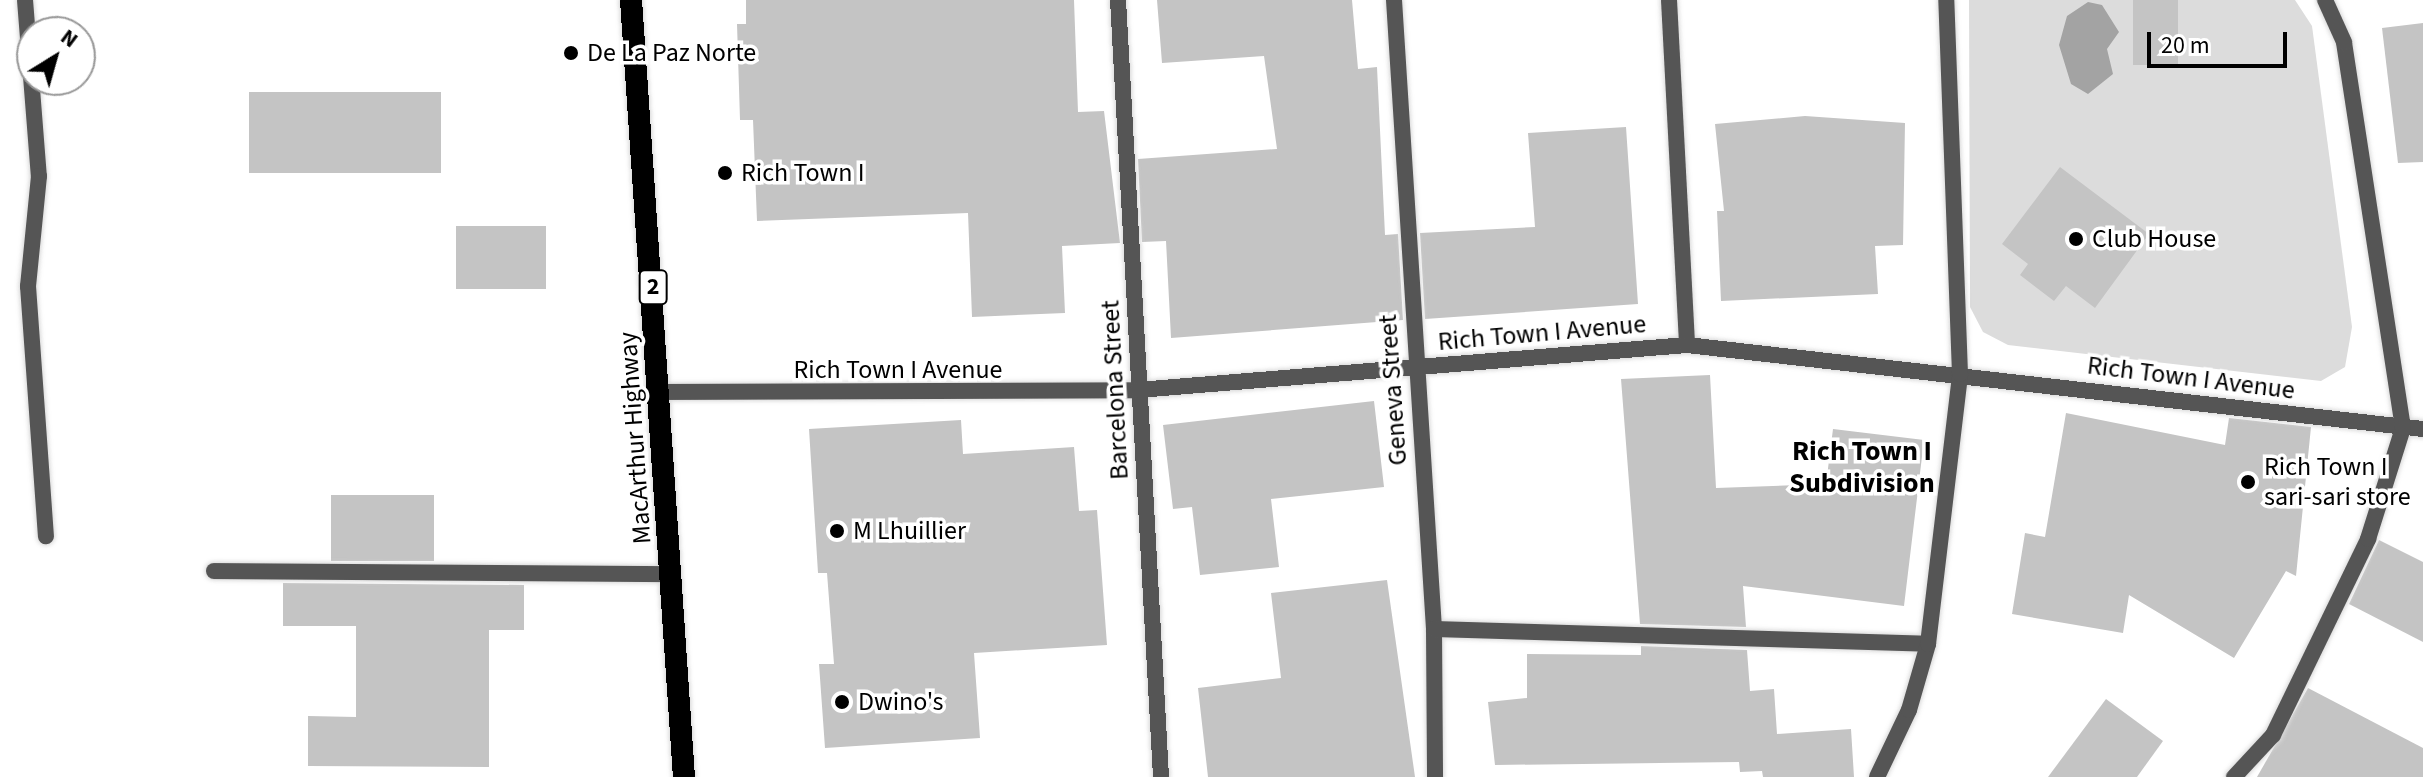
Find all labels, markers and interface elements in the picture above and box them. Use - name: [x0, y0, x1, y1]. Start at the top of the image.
- north arrow: [16, 16, 96, 96]
- scale bar: [2151, 16, 2291, 66]
- text: N: [54, 21, 85, 56]
- text: 20 m: [2161, 28, 2210, 63]
- place label: De La Paz Norte: [587, 37, 756, 69]
- marker: De La Paz Norte: [562, 44, 580, 62]
- place label: Rich Town I: [741, 157, 865, 189]
- marker: Rich Town I: [716, 164, 734, 182]
- place label: Club House: [2092, 223, 2216, 255]
- marker: Club House: [2067, 230, 2085, 248]
- road number: 2: [637, 267, 669, 307]
- street label: Barcelona Street: [1095, 299, 1135, 481]
- street label: Rich Town I Avenue: [1437, 308, 1647, 358]
- street label: Geneva Street: [1372, 313, 1414, 467]
- street label: MacArthur Highway: [612, 331, 658, 545]
- street label: Rich Town I Avenue: [2085, 350, 2297, 406]
- street label: Rich Town I Avenue: [794, 354, 1002, 386]
- district label: Rich Town I Subdivision: [1789, 434, 1935, 500]
- place label: Rich Town I sari-sari store: [2264, 451, 2411, 512]
- marker: Rich Town I sari-sari store: [2239, 473, 2257, 491]
- place label: M Lhuillier: [853, 515, 966, 547]
- marker: M Lhuillier: [828, 522, 846, 540]
- place label: Dwino's: [858, 686, 943, 718]
- marker: Dwino's: [833, 693, 851, 711]

